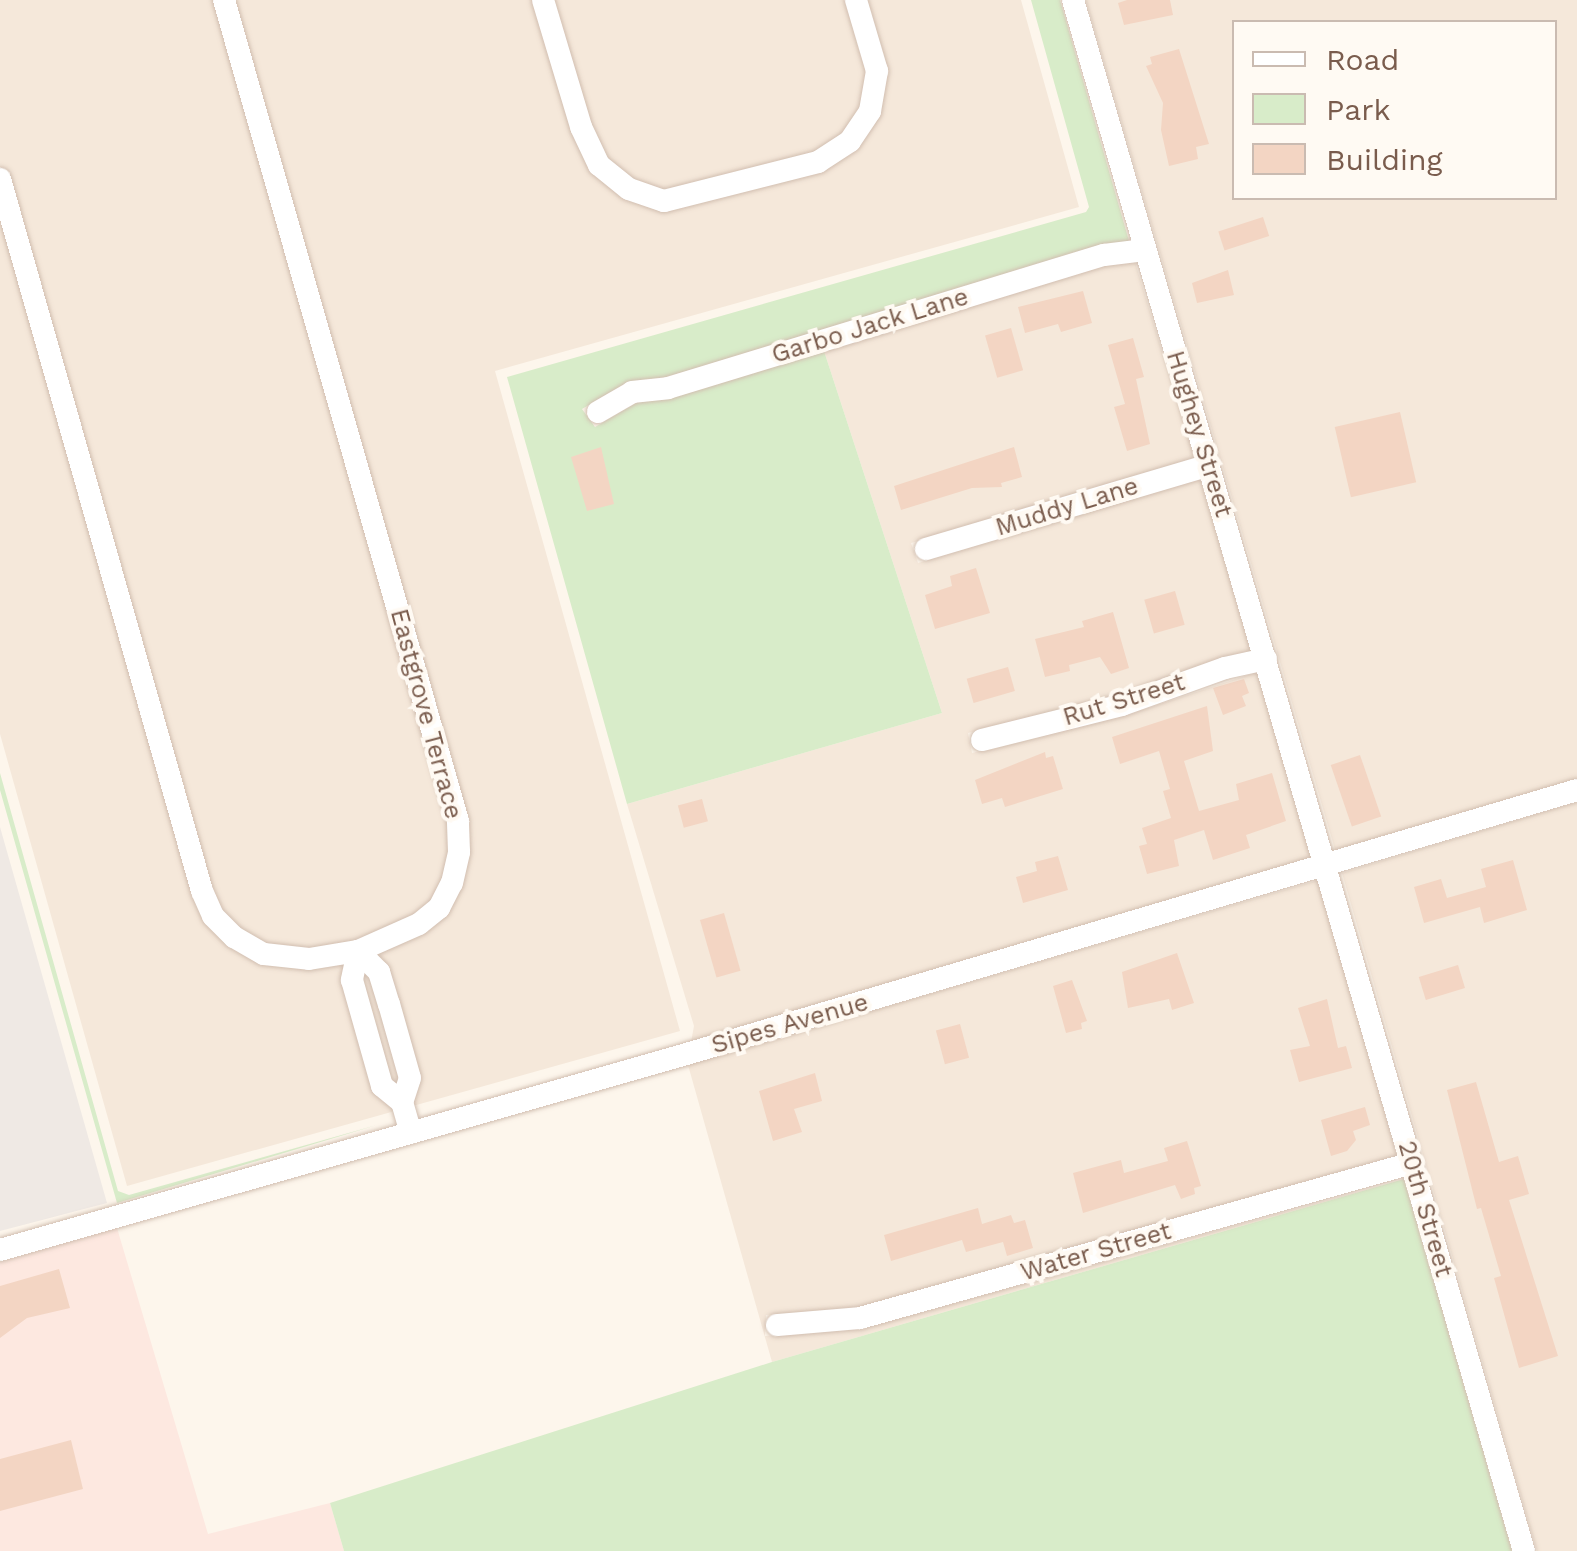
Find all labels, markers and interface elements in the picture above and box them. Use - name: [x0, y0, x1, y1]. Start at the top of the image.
- legend: [1232, 20, 1557, 200]
- text: Road: [1326, 42, 1399, 77]
- text: Park: [1326, 92, 1391, 127]
- text: Building: [1326, 142, 1443, 177]
- street label: Garbo Jack Lane: [767, 282, 973, 370]
- street label: Hughey Street: [1159, 347, 1239, 521]
- street label: Muddy Lane: [992, 471, 1142, 543]
- street label: Eastgrove Terrace: [383, 605, 469, 823]
- street label: Rut Street: [1059, 667, 1189, 733]
- street label: Sipes Avenue: [708, 987, 872, 1061]
- street label: 20th Street: [1391, 1138, 1459, 1280]
- street label: Water Street: [1017, 1216, 1175, 1288]

